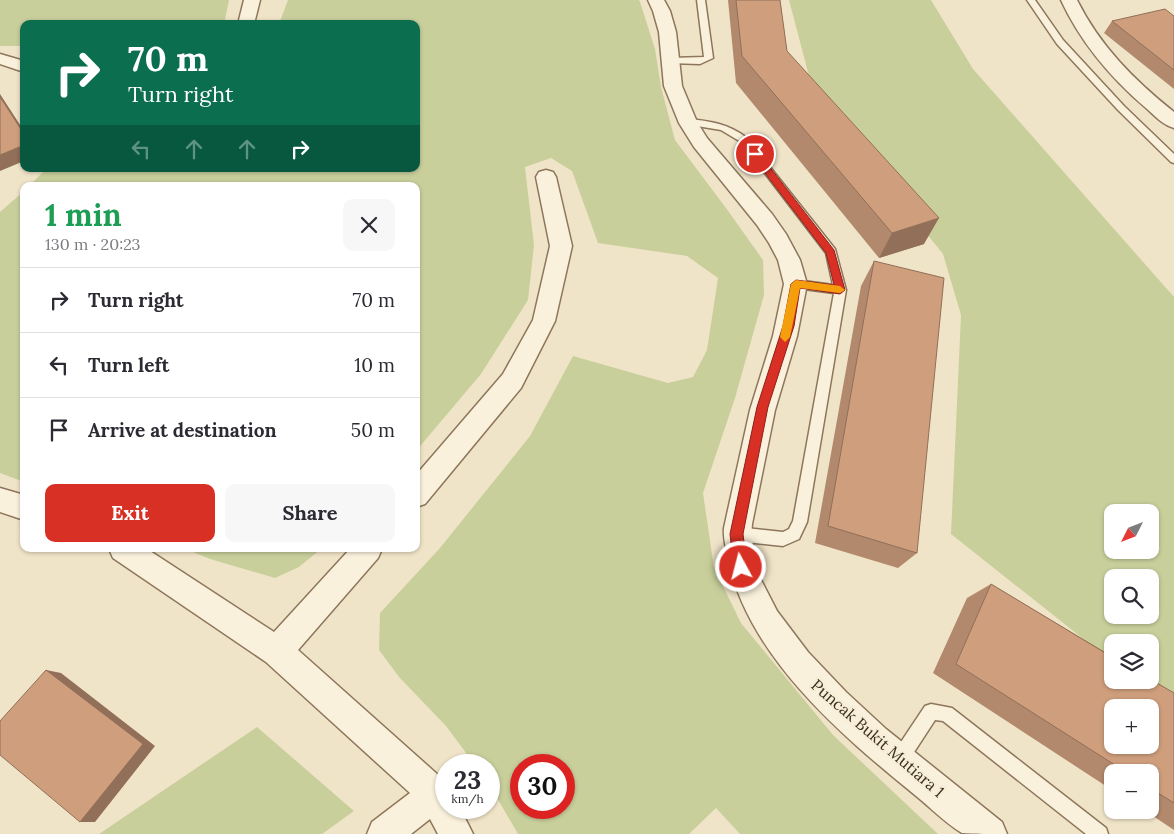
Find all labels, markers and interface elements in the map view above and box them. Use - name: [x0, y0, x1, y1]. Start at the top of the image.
- text: 70 m: [128, 36, 208, 81]
- icon: right: [45, 40, 110, 105]
- text: Turn right: [128, 80, 233, 108]
- pin: [734, 133, 776, 175]
- icon: left: [127, 135, 155, 163]
- icon: ahead: [180, 135, 208, 163]
- icon: ahead: [233, 135, 261, 163]
- icon: right: [286, 135, 314, 163]
- icon: arrive: [741, 140, 769, 168]
- text: 1 min: [45, 196, 122, 234]
- button: close: [343, 199, 395, 251]
- text: 130 m · 20:23: [45, 234, 140, 254]
- icon: right: [45, 286, 73, 314]
- text: Turn right: [88, 288, 184, 312]
- text: 70 m: [352, 288, 395, 312]
- icon: left: [45, 351, 73, 379]
- text: Turn left: [88, 353, 169, 377]
- text: 10 m: [354, 353, 395, 377]
- icon: arrive: [45, 416, 73, 444]
- text: Arrive at destination: [88, 418, 277, 442]
- text: 50 m: [351, 418, 395, 442]
- button: Exit: [45, 484, 215, 542]
- button: Share: [225, 484, 395, 542]
- north arrow: [1104, 504, 1159, 559]
- map controls: [1104, 504, 1159, 819]
- position arrow: [714, 540, 766, 592]
- button: search: [1104, 569, 1159, 624]
- button: layers: [1104, 634, 1159, 689]
- street label: Puncak Bukit Mutiara 1: [807, 675, 949, 801]
- button: +: [1104, 699, 1159, 754]
- speed limit sign: 30: [510, 754, 575, 819]
- text: 23: [454, 764, 481, 796]
- button: −: [1104, 764, 1159, 819]
- text: km/h: [451, 791, 484, 806]

